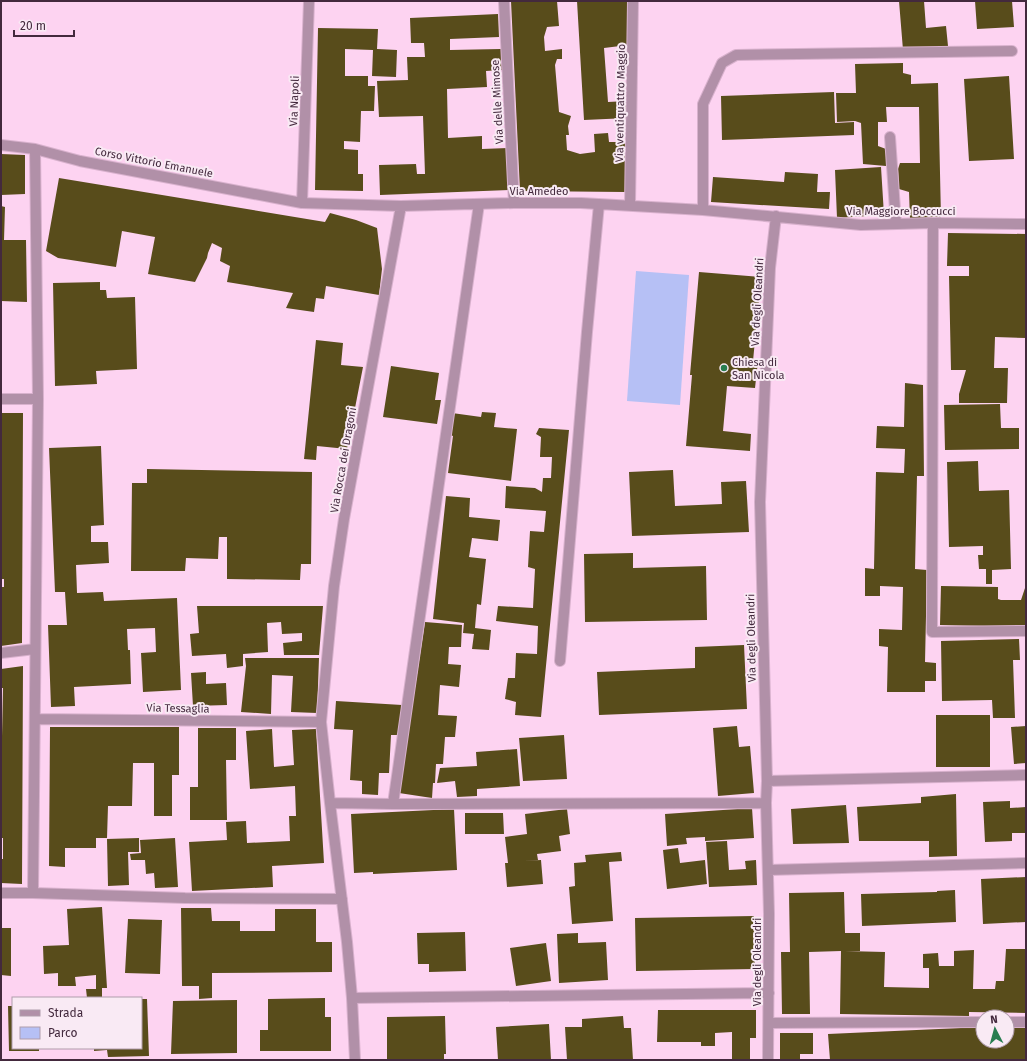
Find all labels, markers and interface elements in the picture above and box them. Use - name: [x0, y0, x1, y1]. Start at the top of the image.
- scale bar: [14, 12, 74, 38]
- text: 20 m: [20, 19, 46, 33]
- street label: Via ventiquattro Maggio: [613, 44, 628, 162]
- street label: Via delle Mimose: [489, 59, 506, 145]
- street label: Via Napoli: [287, 75, 302, 127]
- street label: Corso Vittorio Emanuele: [94, 145, 214, 180]
- street label: Via Amedeo: [510, 185, 568, 198]
- street label: Via Maggiore Boccucci: [846, 205, 956, 218]
- street label: Via degli Oleandri: [749, 257, 766, 347]
- place label: Chiesa di San Nicola: [732, 356, 785, 382]
- marker: Chiesa di San Nicola: [719, 363, 729, 373]
- street label: Via Rocca dei Dragoni: [328, 406, 359, 514]
- street label: Via degli Oleandri: [744, 594, 759, 682]
- street label: Via Tessaglia: [146, 701, 210, 716]
- street label: Via degli Oleandri: [751, 918, 764, 1006]
- legend: [12, 997, 142, 1049]
- text: Strada: [48, 1006, 83, 1020]
- north arrow: [975, 1009, 1015, 1049]
- text: N: [990, 1013, 998, 1026]
- text: Parco: [48, 1026, 78, 1040]

